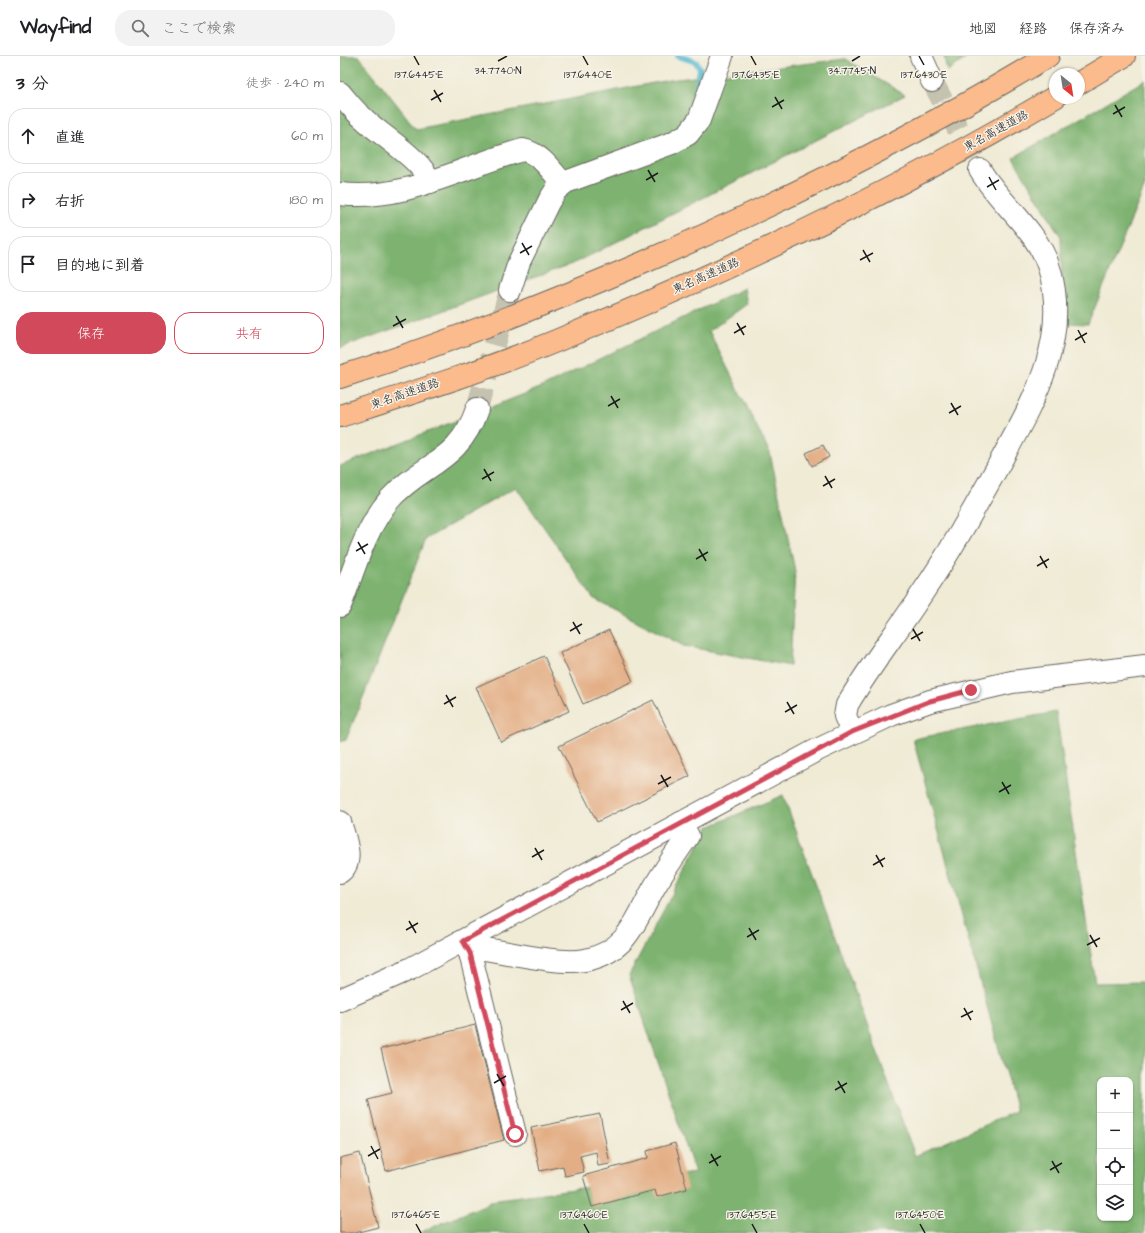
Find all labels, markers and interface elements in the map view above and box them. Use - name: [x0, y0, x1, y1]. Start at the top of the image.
- search box: [115, 10, 395, 46]
- text: Wayfind: [20, 14, 91, 41]
- icon: search: [129, 17, 151, 39]
- text: ここで検索: [161, 18, 236, 39]
- text: 地図: [969, 19, 997, 39]
- text: 経路: [1019, 19, 1047, 39]
- text: 保存済み: [1069, 19, 1125, 39]
- text: 34.7740°N: [474, 64, 522, 78]
- text: 34.7745°N: [828, 64, 876, 78]
- text: 137.6445°E: [394, 68, 444, 82]
- text: 137.6440°E: [564, 68, 612, 82]
- text: 137.6435°E: [732, 68, 780, 82]
- text: 137.6430°E: [901, 68, 947, 82]
- north arrow: [1049, 68, 1085, 104]
- text: 3 分: [16, 72, 48, 96]
- text: 徒歩 · 240 m: [246, 74, 324, 92]
- street label: 東名高速道路: [960, 106, 1032, 156]
- icon: ahead: [17, 125, 39, 147]
- text: 直進: [55, 127, 85, 148]
- text: 60 m: [291, 127, 323, 145]
- icon: right: [17, 189, 39, 211]
- text: 右折: [55, 191, 85, 212]
- text: 180 m: [289, 191, 323, 209]
- icon: arrive: [17, 253, 39, 275]
- street label: 東名高速道路: [670, 254, 742, 298]
- text: 目的地に到着: [55, 255, 145, 276]
- button: 保存: [16, 312, 166, 354]
- button: 共有: [174, 312, 324, 354]
- street label: 東名高速道路: [368, 374, 442, 414]
- route end: [962, 681, 980, 699]
- map controls: [1097, 1077, 1133, 1221]
- button: +: [1097, 1077, 1133, 1113]
- button: −: [1097, 1113, 1133, 1149]
- route start: [506, 1125, 524, 1143]
- button: locate: [1097, 1149, 1133, 1185]
- button: layers: [1097, 1185, 1133, 1221]
- text: 137.6465°E: [392, 1208, 440, 1222]
- text: 137.6460°E: [560, 1208, 608, 1222]
- text: 137.6455°E: [727, 1208, 777, 1222]
- text: 137.6450°E: [896, 1208, 944, 1222]

